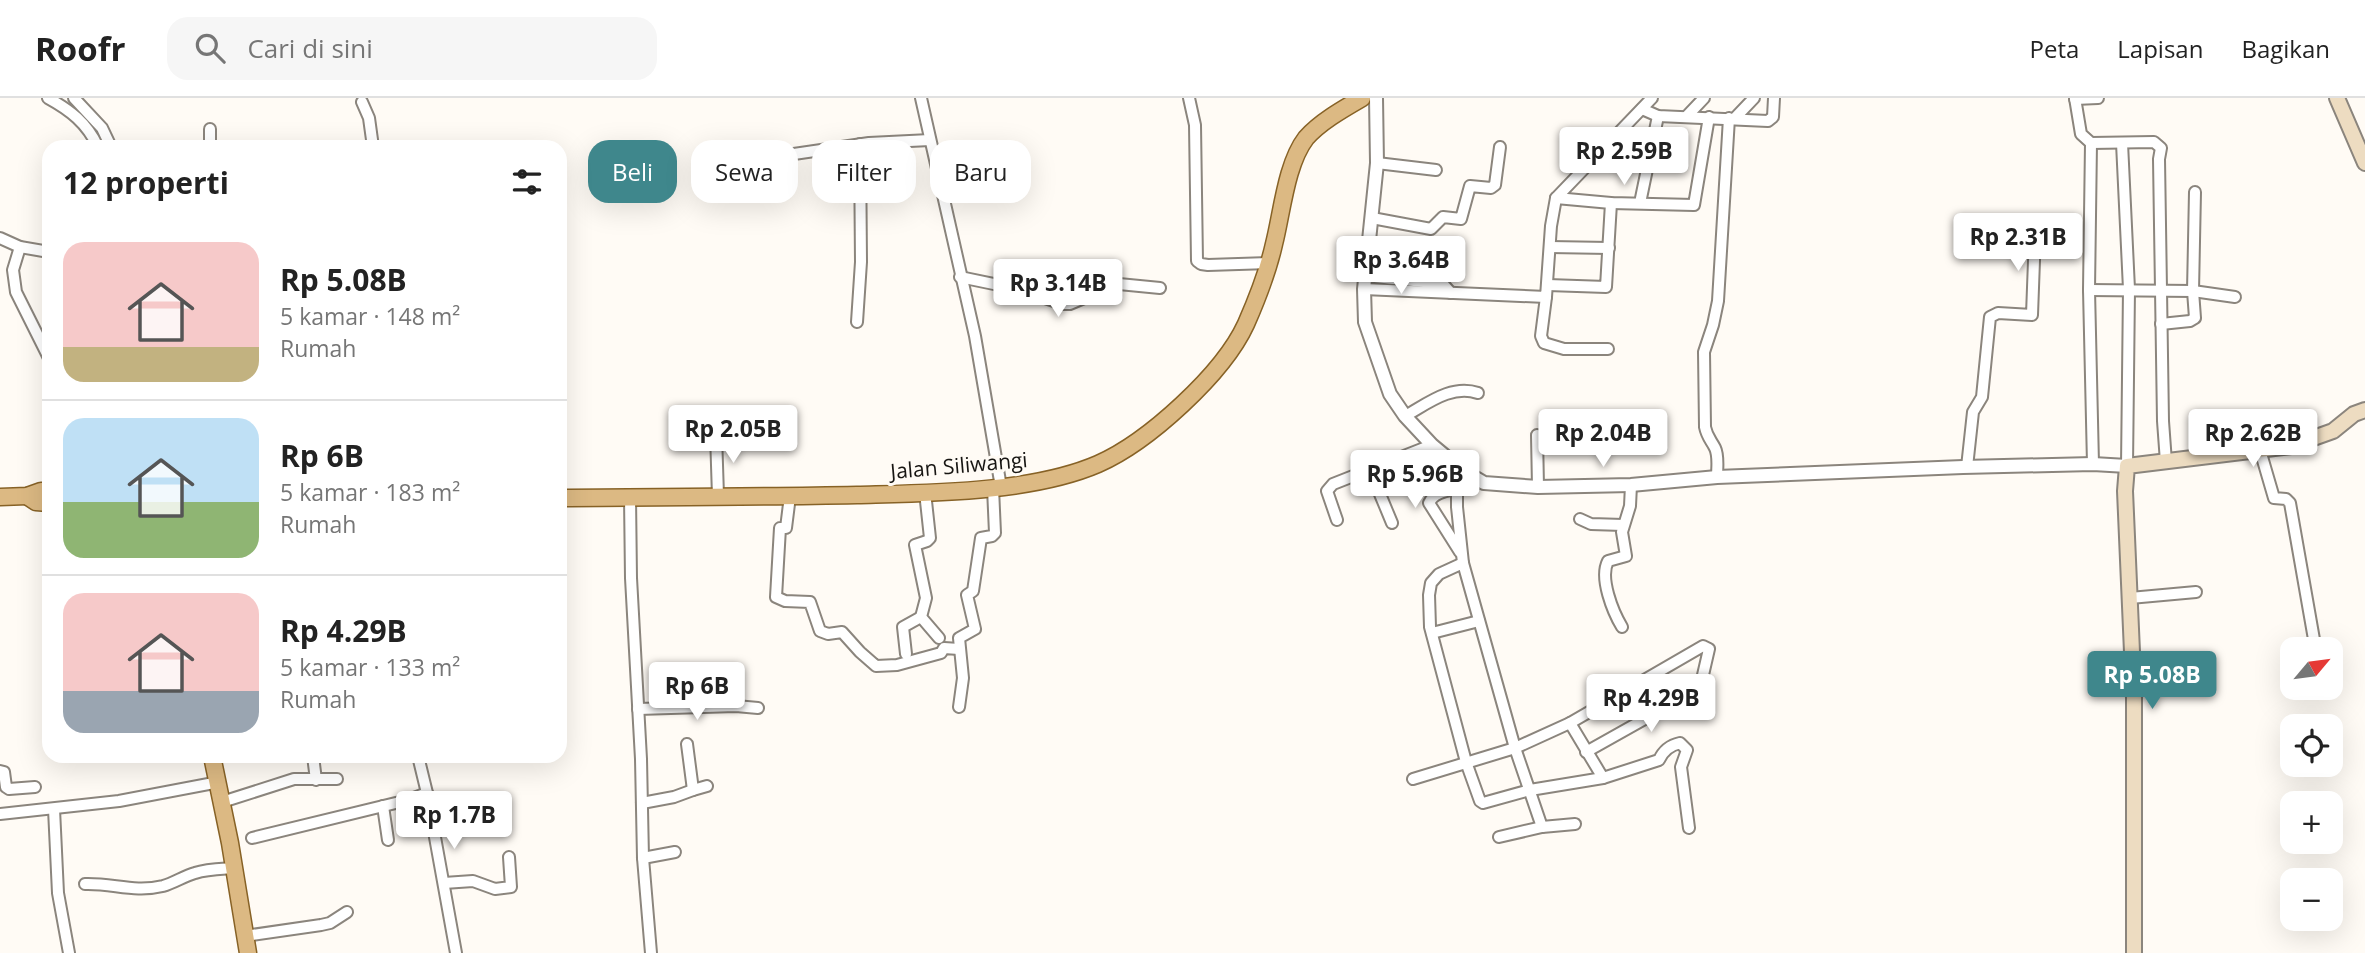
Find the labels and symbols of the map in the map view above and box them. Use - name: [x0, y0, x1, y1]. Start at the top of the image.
- pin: Rp 2.59B: [1552, 127, 1696, 187]
- pin: Rp 2.31B: [1946, 214, 2090, 273]
- pin: Rp 3.64B: [1329, 236, 1473, 296]
- pin: Rp 3.14B: [986, 260, 1130, 319]
- pin: Rp 2.05B: [661, 406, 805, 465]
- pin: Rp 2.04B: [1531, 410, 1675, 469]
- pin: Rp 2.62B: [2181, 410, 2325, 469]
- street label: Jalan Siliwangi: [887, 445, 1029, 485]
- pin: Rp 5.96B: [1343, 450, 1487, 510]
- north arrow: [2280, 637, 2343, 700]
- pin: Rp 5.08B: [2080, 652, 2224, 711]
- pin: Rp 6B: [648, 662, 746, 722]
- pin: Rp 4.29B: [1579, 674, 1723, 734]
- pin: Rp 1.7B: [389, 792, 519, 851]

